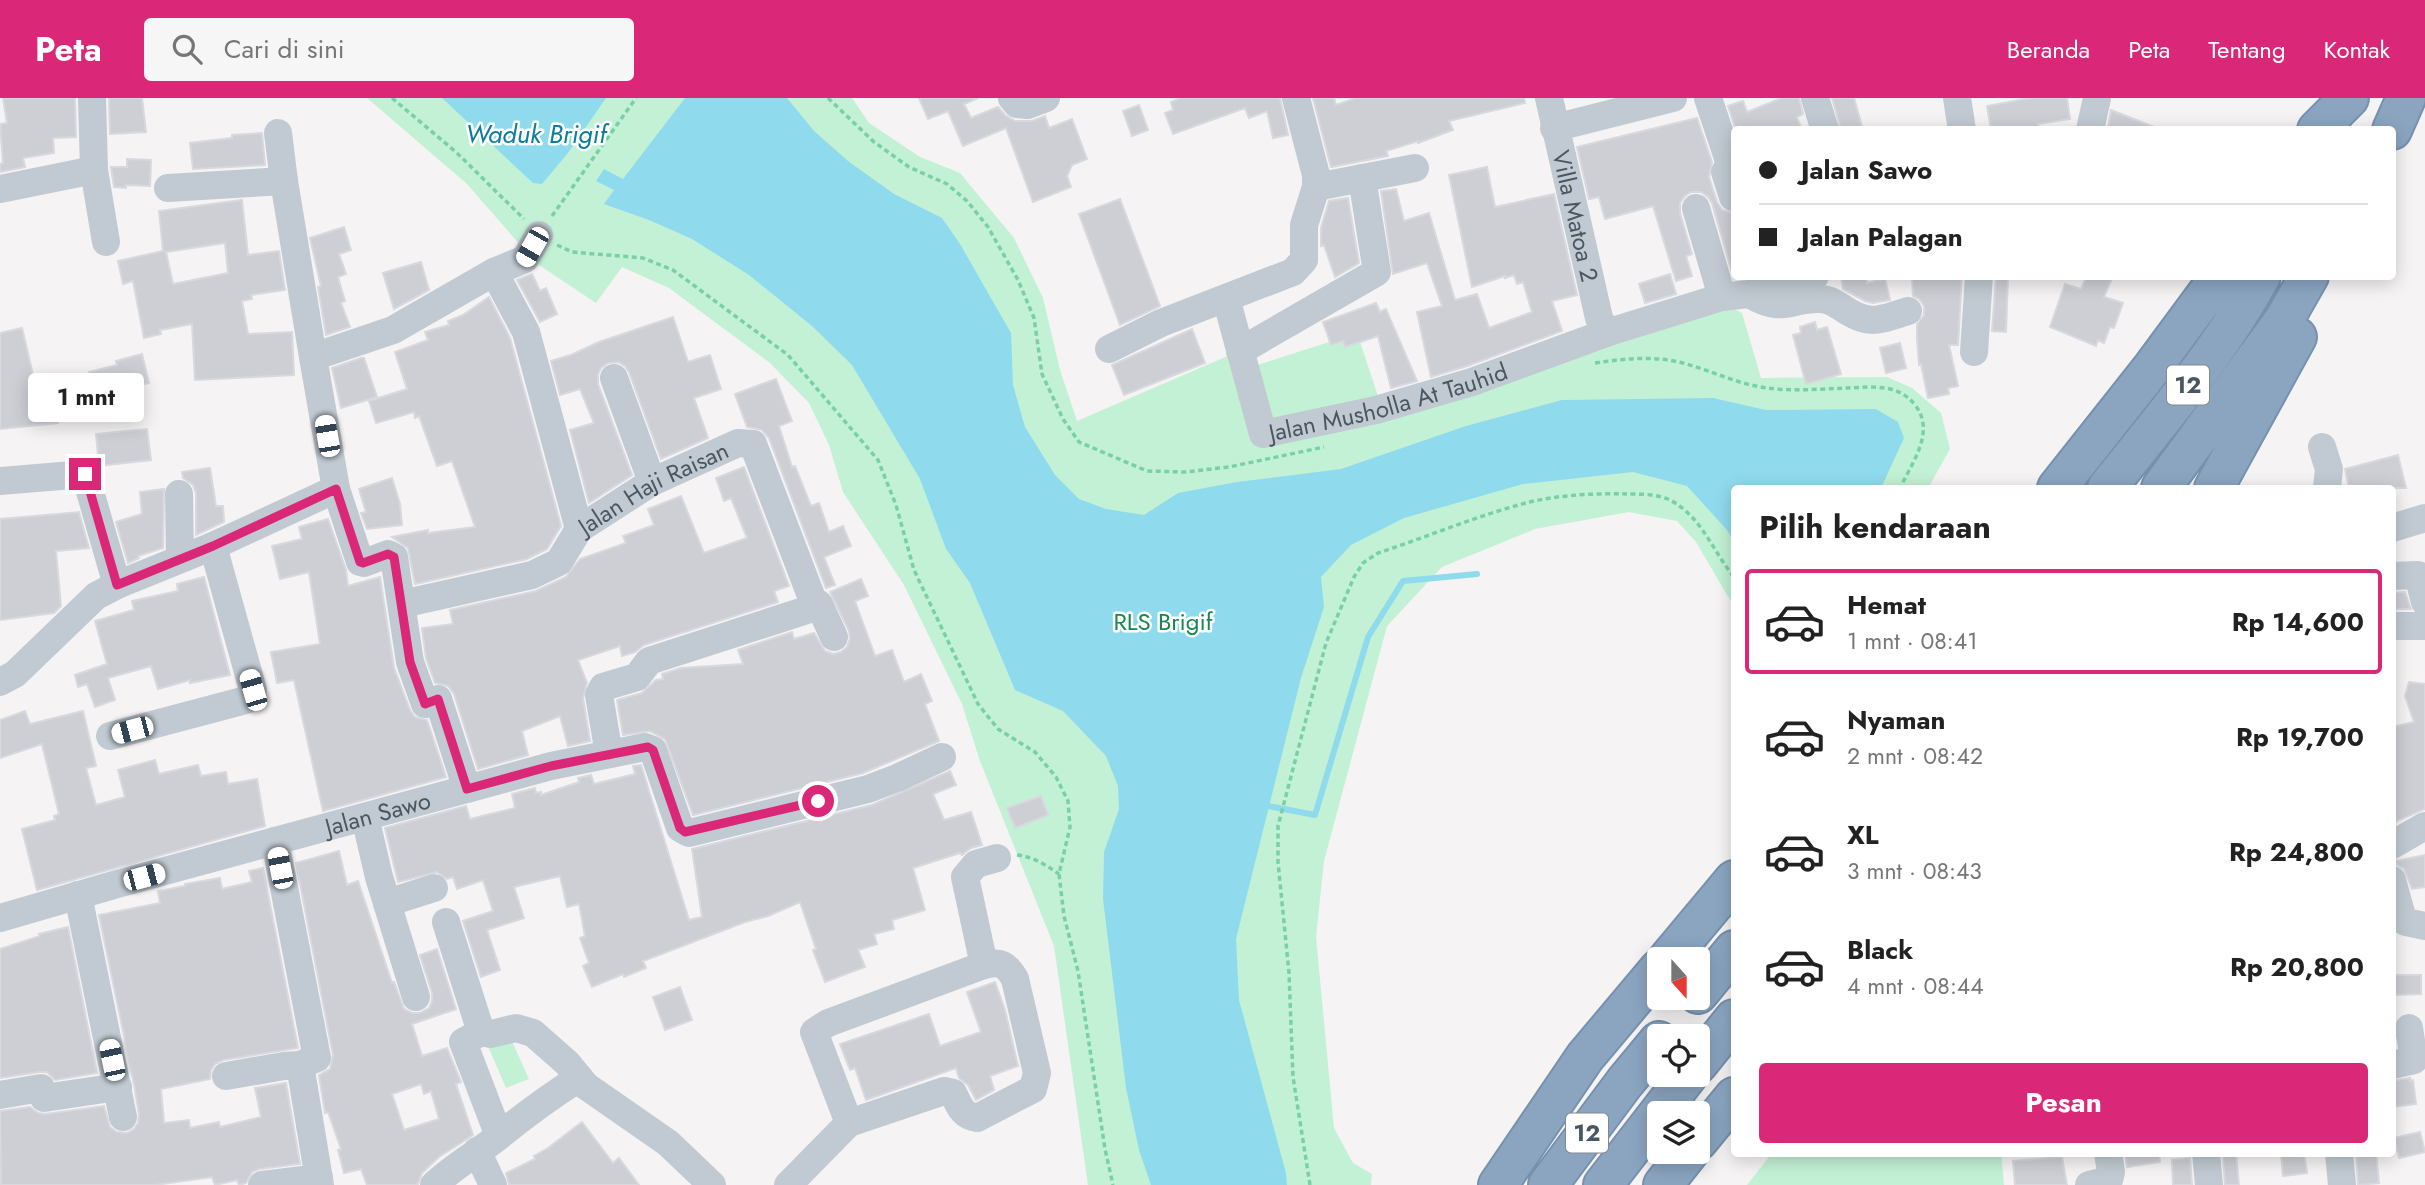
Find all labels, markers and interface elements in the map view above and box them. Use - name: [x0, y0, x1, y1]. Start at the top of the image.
- search box: [144, 18, 634, 81]
- text: Peta: [35, 26, 102, 73]
- icon: search: [168, 30, 206, 68]
- text: Cari di sini: [224, 30, 345, 68]
- text: Beranda: [2007, 32, 2090, 67]
- text: Peta: [2128, 32, 2170, 67]
- text: Tentang: [2208, 32, 2286, 67]
- text: Kontak: [2324, 32, 2390, 67]
- water label: Waduk Brigif: [466, 115, 610, 153]
- street label: Villa Matoa 2: [1544, 147, 1608, 285]
- text: Jalan Sawo: [1801, 151, 1932, 189]
- text: Jalan Palagan: [1801, 218, 1963, 256]
- car: [513, 224, 552, 270]
- street label: Jalan Musholla At Tauhid: [1262, 353, 1512, 450]
- road number: 12: [2167, 366, 2209, 404]
- callout: 1 mnt: [27, 372, 143, 422]
- text: 1 mnt: [57, 380, 115, 414]
- car: [314, 413, 341, 459]
- street label: Jalan Haji Raisan: [568, 432, 734, 545]
- route end: [69, 458, 101, 490]
- text: Pilih kendaraan: [1759, 504, 1991, 550]
- text: Hemat: [1847, 586, 1926, 624]
- icon: car: [1763, 590, 1826, 653]
- text: Rp 14,600: [2232, 603, 2364, 641]
- park label: RLS Brigif: [1113, 604, 1214, 639]
- text: 1 mnt · 08:41: [1847, 624, 1978, 658]
- car: [238, 667, 269, 713]
- text: Nyaman: [1847, 701, 1946, 739]
- icon: car: [1763, 705, 1826, 768]
- car: [109, 714, 156, 746]
- text: Rp 19,700: [2236, 718, 2364, 756]
- text: 2 mnt · 08:42: [1847, 739, 1983, 773]
- street label: Jalan Sawo: [318, 782, 434, 845]
- route start: [802, 785, 834, 817]
- text: XL: [1847, 816, 1879, 854]
- icon: car: [1763, 820, 1826, 883]
- text: Rp 24,800: [2229, 833, 2364, 871]
- car: [266, 845, 295, 891]
- text: 3 mnt · 08:43: [1847, 854, 1982, 888]
- car: [121, 861, 168, 893]
- text: Black: [1847, 931, 1913, 969]
- icon: car: [1763, 935, 1826, 998]
- north arrow: [1647, 947, 1710, 1010]
- map controls: [1647, 947, 1710, 1164]
- text: Rp 20,800: [2230, 948, 2364, 986]
- text: 4 mnt · 08:44: [1847, 969, 1984, 1003]
- button: locate: [1647, 1024, 1710, 1087]
- car: [98, 1037, 127, 1083]
- button: Pesan: [1759, 1063, 2368, 1143]
- button: layers: [1647, 1101, 1710, 1164]
- road number: 12: [1566, 1114, 1608, 1152]

